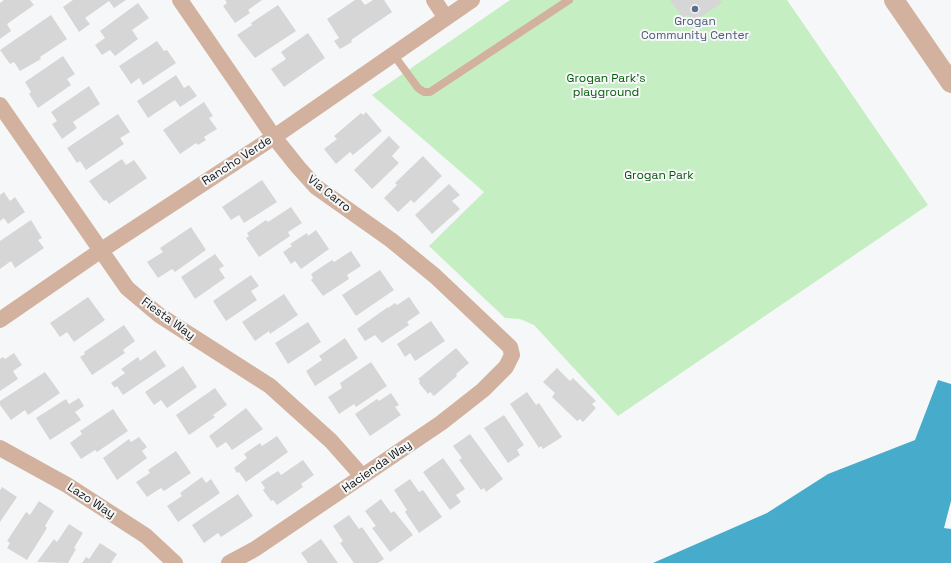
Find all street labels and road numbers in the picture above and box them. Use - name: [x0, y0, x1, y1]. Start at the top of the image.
- street label: Rancho Verde: [199, 133, 275, 189]
- street label: Via Carro: [304, 173, 354, 215]
- street label: Fiesta Way: [138, 295, 198, 343]
- street label: Hacienda Way: [340, 438, 414, 496]
- street label: Lazo Way: [64, 480, 118, 522]

